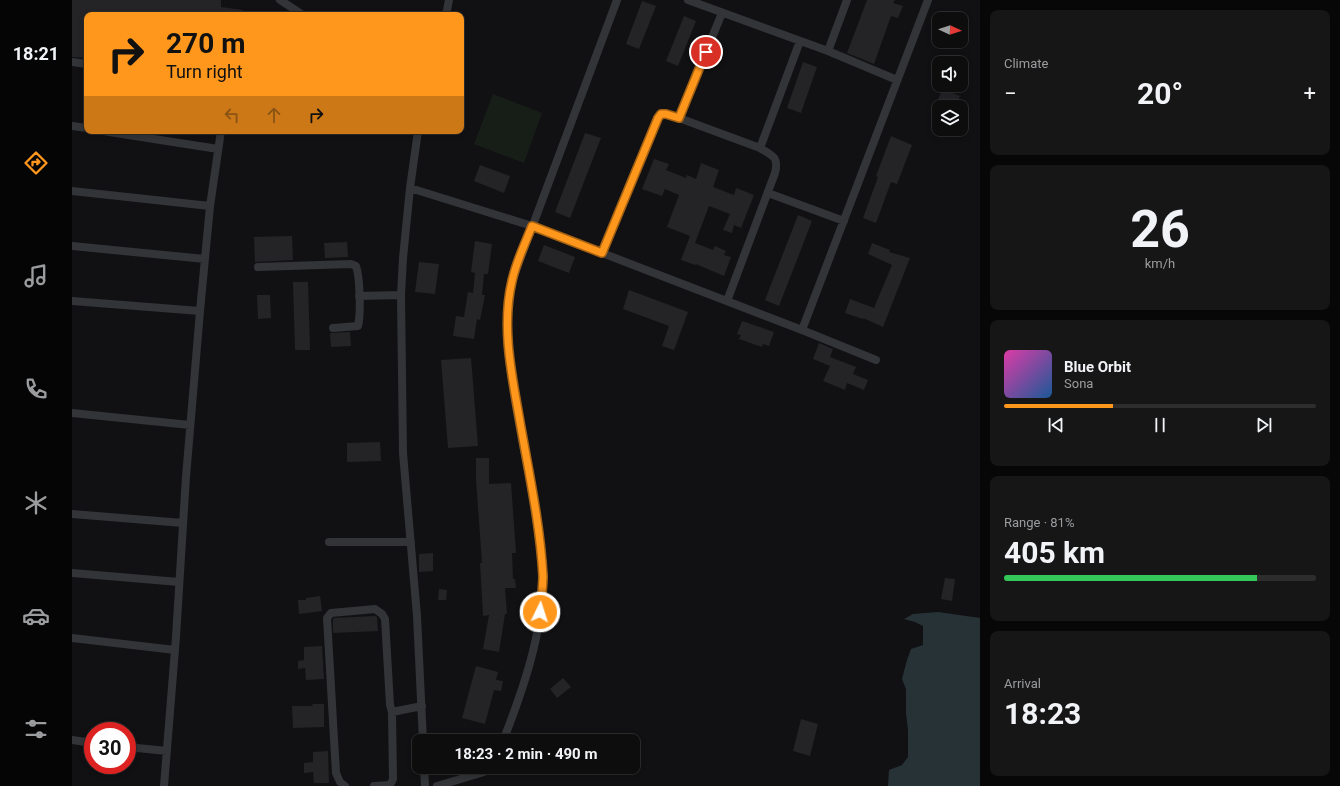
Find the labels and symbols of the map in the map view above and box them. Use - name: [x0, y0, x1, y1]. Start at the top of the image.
- north arrow: [932, 12, 968, 48]
- pin: [689, 35, 723, 69]
- position arrow: [519, 591, 561, 633]
- speed limit sign: 30: [84, 722, 136, 774]

